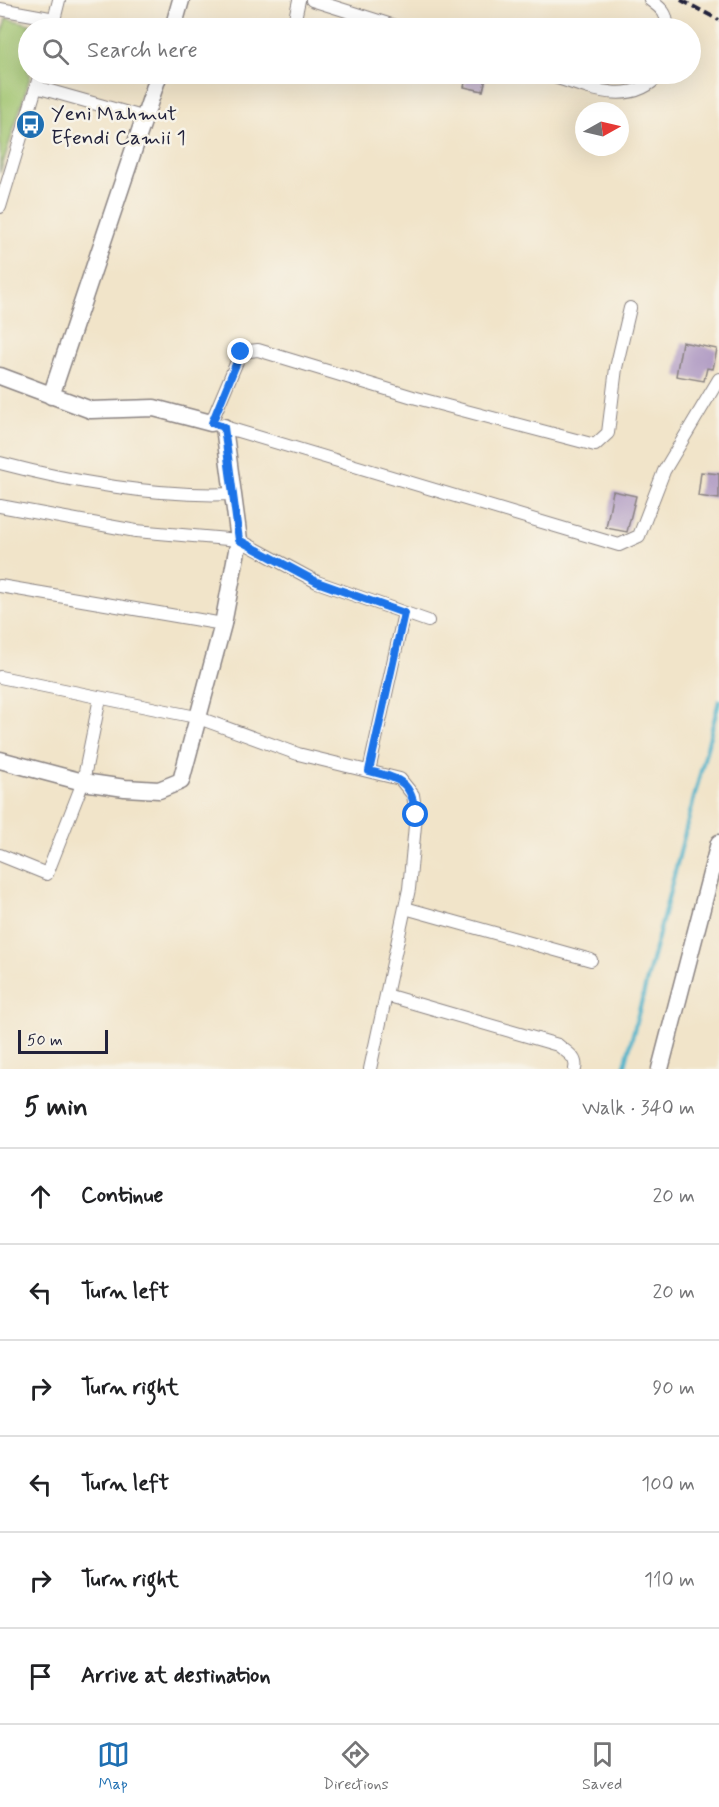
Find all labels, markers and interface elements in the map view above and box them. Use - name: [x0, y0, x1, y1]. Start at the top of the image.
- search box: [18, 18, 701, 84]
- icon: search: [39, 35, 72, 68]
- text: Search here: [87, 37, 198, 65]
- place label: Yeni Mahmut Efendi Camii 1: [51, 100, 186, 152]
- north arrow: [575, 102, 629, 156]
- bus stop icon: Yeni Mahmut Efendi Camii 1: [14, 109, 46, 141]
- route end: [227, 338, 253, 364]
- route start: [402, 801, 428, 827]
- scale bar: [18, 1027, 108, 1054]
- text: 50 m: [27, 1030, 63, 1051]
- text: 5 min: [24, 1091, 88, 1125]
- text: Walk · 340 m: [582, 1095, 695, 1122]
- icon: ahead: [24, 1180, 57, 1213]
- text: Continue: [81, 1182, 163, 1210]
- text: 20 m: [652, 1183, 695, 1210]
- icon: left: [24, 1276, 57, 1309]
- text: Turn left: [81, 1278, 169, 1306]
- text: 20 m: [652, 1279, 695, 1306]
- icon: right: [24, 1372, 57, 1405]
- text: Turn right: [81, 1374, 179, 1402]
- text: 90 m: [652, 1375, 695, 1402]
- icon: left: [24, 1468, 57, 1501]
- text: Turn left: [81, 1470, 169, 1498]
- text: 100 m: [641, 1471, 695, 1498]
- icon: right: [24, 1564, 57, 1597]
- text: Turn right: [81, 1566, 179, 1594]
- text: 110 m: [644, 1567, 695, 1594]
- icon: arrive: [24, 1660, 57, 1693]
- text: Arrive at destination: [81, 1662, 271, 1690]
- tab: Map: [97, 1738, 130, 1795]
- tab: Directions: [323, 1738, 389, 1795]
- tab: Saved: [582, 1738, 622, 1795]

